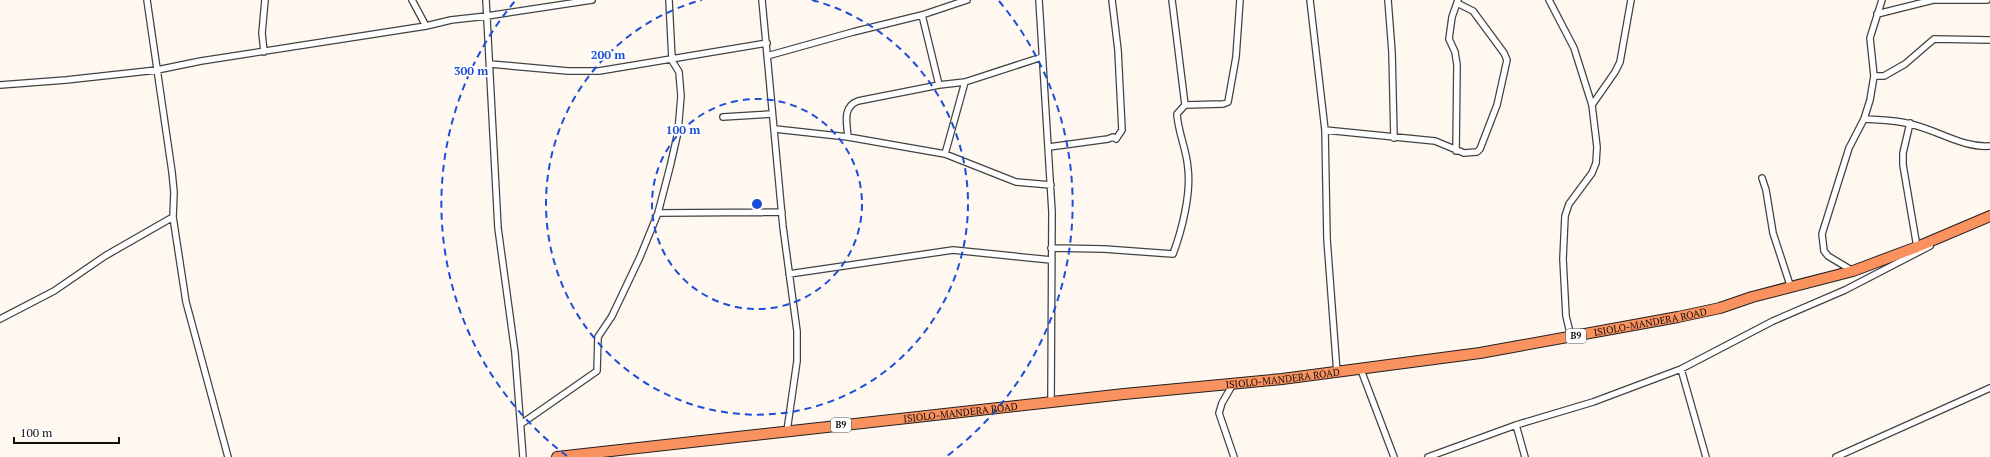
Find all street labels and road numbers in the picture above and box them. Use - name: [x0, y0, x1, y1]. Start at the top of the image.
- street label: ISIOLO-MANDERA ROAD: [1593, 305, 1708, 339]
- road number: B9: [1566, 329, 1586, 343]
- street label: ISIOLO-MANDERA ROAD: [1225, 365, 1341, 391]
- street label: ISIOLO-MANDERA ROAD: [903, 400, 1018, 425]
- road number: B9: [831, 418, 851, 432]

